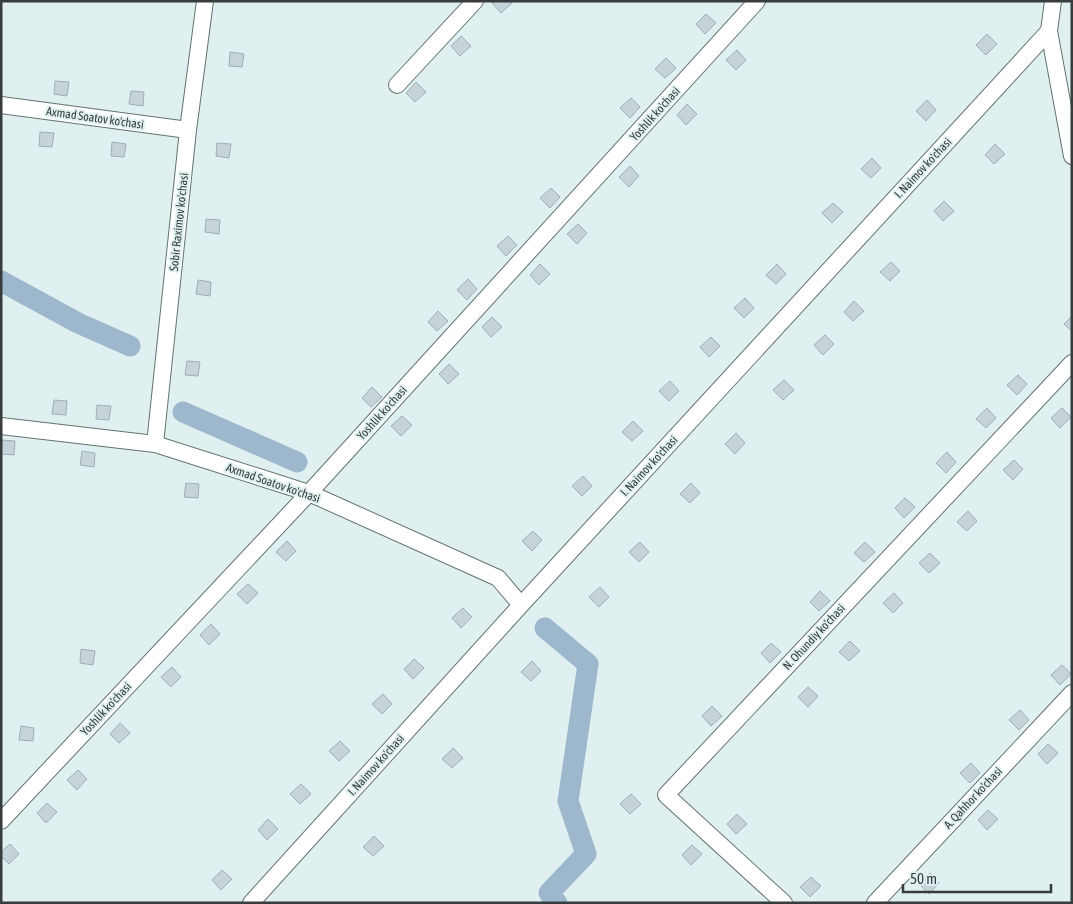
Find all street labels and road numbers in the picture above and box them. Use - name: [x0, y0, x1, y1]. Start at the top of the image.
- street label: Yoshlik ko'chasi: [627, 84, 683, 144]
- street label: Axmad Soatov ko'chasi: [45, 104, 145, 132]
- street label: I. Naimov ko'chasi: [891, 135, 955, 201]
- street label: Sobir Raximov ko'chasi: [167, 172, 191, 272]
- street label: Yoshlik ko'chasi: [354, 383, 410, 443]
- street label: I. Naimov ko'chasi: [617, 433, 681, 499]
- street label: Axmad Soatov ko'chasi: [224, 460, 322, 506]
- street label: N. Ohundiy ko'chasi: [780, 601, 848, 673]
- street label: Yoshlik ko'chasi: [78, 679, 134, 739]
- street label: I. Naimov ko'chasi: [345, 732, 407, 798]
- street label: A. Qahhor ko'chasi: [941, 764, 1005, 832]

